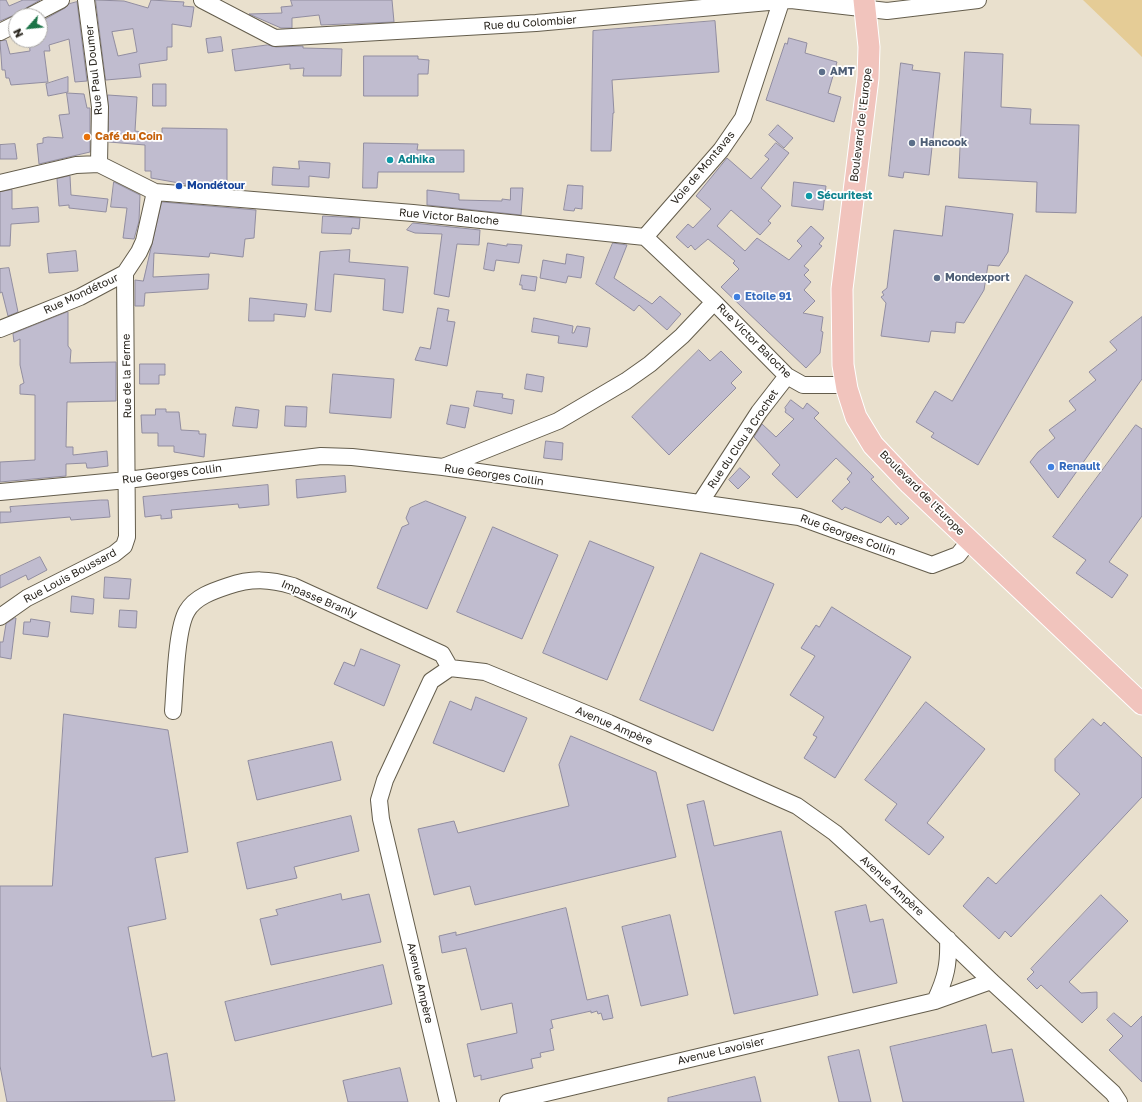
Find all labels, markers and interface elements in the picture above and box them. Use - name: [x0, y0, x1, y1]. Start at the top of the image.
- north arrow: [8, 8, 48, 48]
- street label: Rue du Colombier: [483, 13, 577, 33]
- street label: Rue Paul Doumer: [83, 24, 105, 116]
- text: N: [10, 27, 25, 40]
- place label: AMT: [830, 65, 855, 79]
- marker: AMT: [817, 67, 827, 77]
- street label: Boulevard de l'Europe: [847, 67, 875, 183]
- street label: Voie de Montavas: [668, 128, 738, 208]
- place label: Café du Coin: [95, 130, 163, 144]
- marker: Café du Coin: [82, 132, 92, 142]
- place label: Hancook: [920, 136, 967, 150]
- marker: Hancook: [907, 138, 917, 148]
- place label: Adhika: [398, 153, 435, 167]
- marker: Adhika: [385, 155, 395, 165]
- place label: Mondétour: [187, 179, 245, 193]
- marker: Mondétour: [174, 181, 184, 191]
- place label: Sécuritest: [817, 189, 872, 203]
- marker: Sécuritest: [804, 191, 814, 201]
- street label: Rue Victor Baloche: [399, 206, 499, 228]
- street label: Rue Mondétour: [42, 271, 120, 317]
- place label: Mondexport: [945, 271, 1010, 285]
- marker: Mondexport: [932, 273, 942, 283]
- place label: Etoile 91: [745, 290, 791, 304]
- marker: Etoile 91: [732, 292, 742, 302]
- street label: Rue Victor Baloche: [714, 301, 794, 381]
- street label: Rue de la Ferme: [120, 334, 134, 418]
- street label: Rue du Clou à Crochet: [705, 387, 781, 491]
- street label: Boulevard de l'Europe: [877, 448, 967, 538]
- place label: Renault: [1059, 460, 1100, 474]
- street label: Rue Georges Collin: [121, 461, 223, 487]
- street label: Rue Georges Collin: [443, 461, 545, 489]
- marker: Renault: [1046, 462, 1056, 472]
- street label: Rue Georges Collin: [799, 512, 897, 558]
- street label: Rue Louis Boussard: [21, 546, 119, 606]
- street label: Impasse Branly: [279, 577, 359, 621]
- street label: Avenue Ampère: [574, 704, 654, 748]
- street label: Avenue Ampère: [857, 853, 927, 919]
- street label: Avenue Ampère: [404, 941, 436, 1025]
- street label: Avenue Lavoisier: [676, 1035, 766, 1067]

